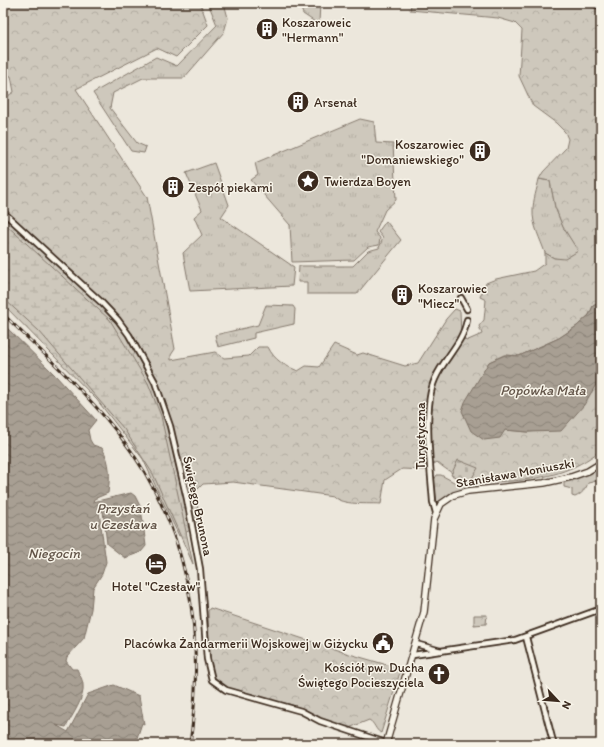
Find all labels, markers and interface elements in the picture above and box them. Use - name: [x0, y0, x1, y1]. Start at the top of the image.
- place label: Koszaroweic "Hermann": [282, 15, 351, 45]
- building icon: Koszaroweic "Hermann": [254, 16, 280, 42]
- building icon: Arsenał: [285, 89, 311, 115]
- place label: Arsenał: [314, 95, 357, 110]
- place label: Koszarowiec "Domaniewskiego": [361, 137, 464, 167]
- building icon: Koszarowiec "Domaniewskiego": [467, 138, 493, 164]
- place icon: Twierdza Boyen: [295, 168, 321, 194]
- building icon: Zespół piekarni: [160, 174, 186, 200]
- place label: Twierdza Boyen: [324, 174, 411, 189]
- place label: Zespół piekarni: [188, 180, 273, 195]
- place label: Koszarowiec "Miecz": [418, 281, 487, 311]
- building icon: Koszarowiec "Miecz": [389, 282, 415, 308]
- water label: Popówka Mała: [500, 382, 587, 399]
- street label: Turystyczna: [413, 402, 428, 470]
- street label: Świętego Brunona: [180, 455, 216, 557]
- street label: Stanisława Moniuszki: [455, 455, 575, 491]
- water label: Przystań u Czesława: [89, 500, 157, 533]
- water label: Niegocin: [28, 545, 81, 562]
- hotel icon: Hotel "Czesław": [143, 551, 169, 577]
- place label: Hotel "Czesław": [112, 579, 201, 594]
- public building icon: Placówka Żandarmerii Wojskowej w Giżycku: [370, 630, 396, 656]
- place label: Placówka Żandarmerii Wojskowej w Giżycku: [124, 636, 368, 651]
- place label: Kościół pw. Ducha Świętego Pocieszyciela: [298, 660, 425, 690]
- church icon: Kościół pw. Ducha Świętego Pocieszyciela: [426, 661, 452, 687]
- north arrow: [538, 681, 578, 721]
- text: N: [559, 699, 574, 711]

